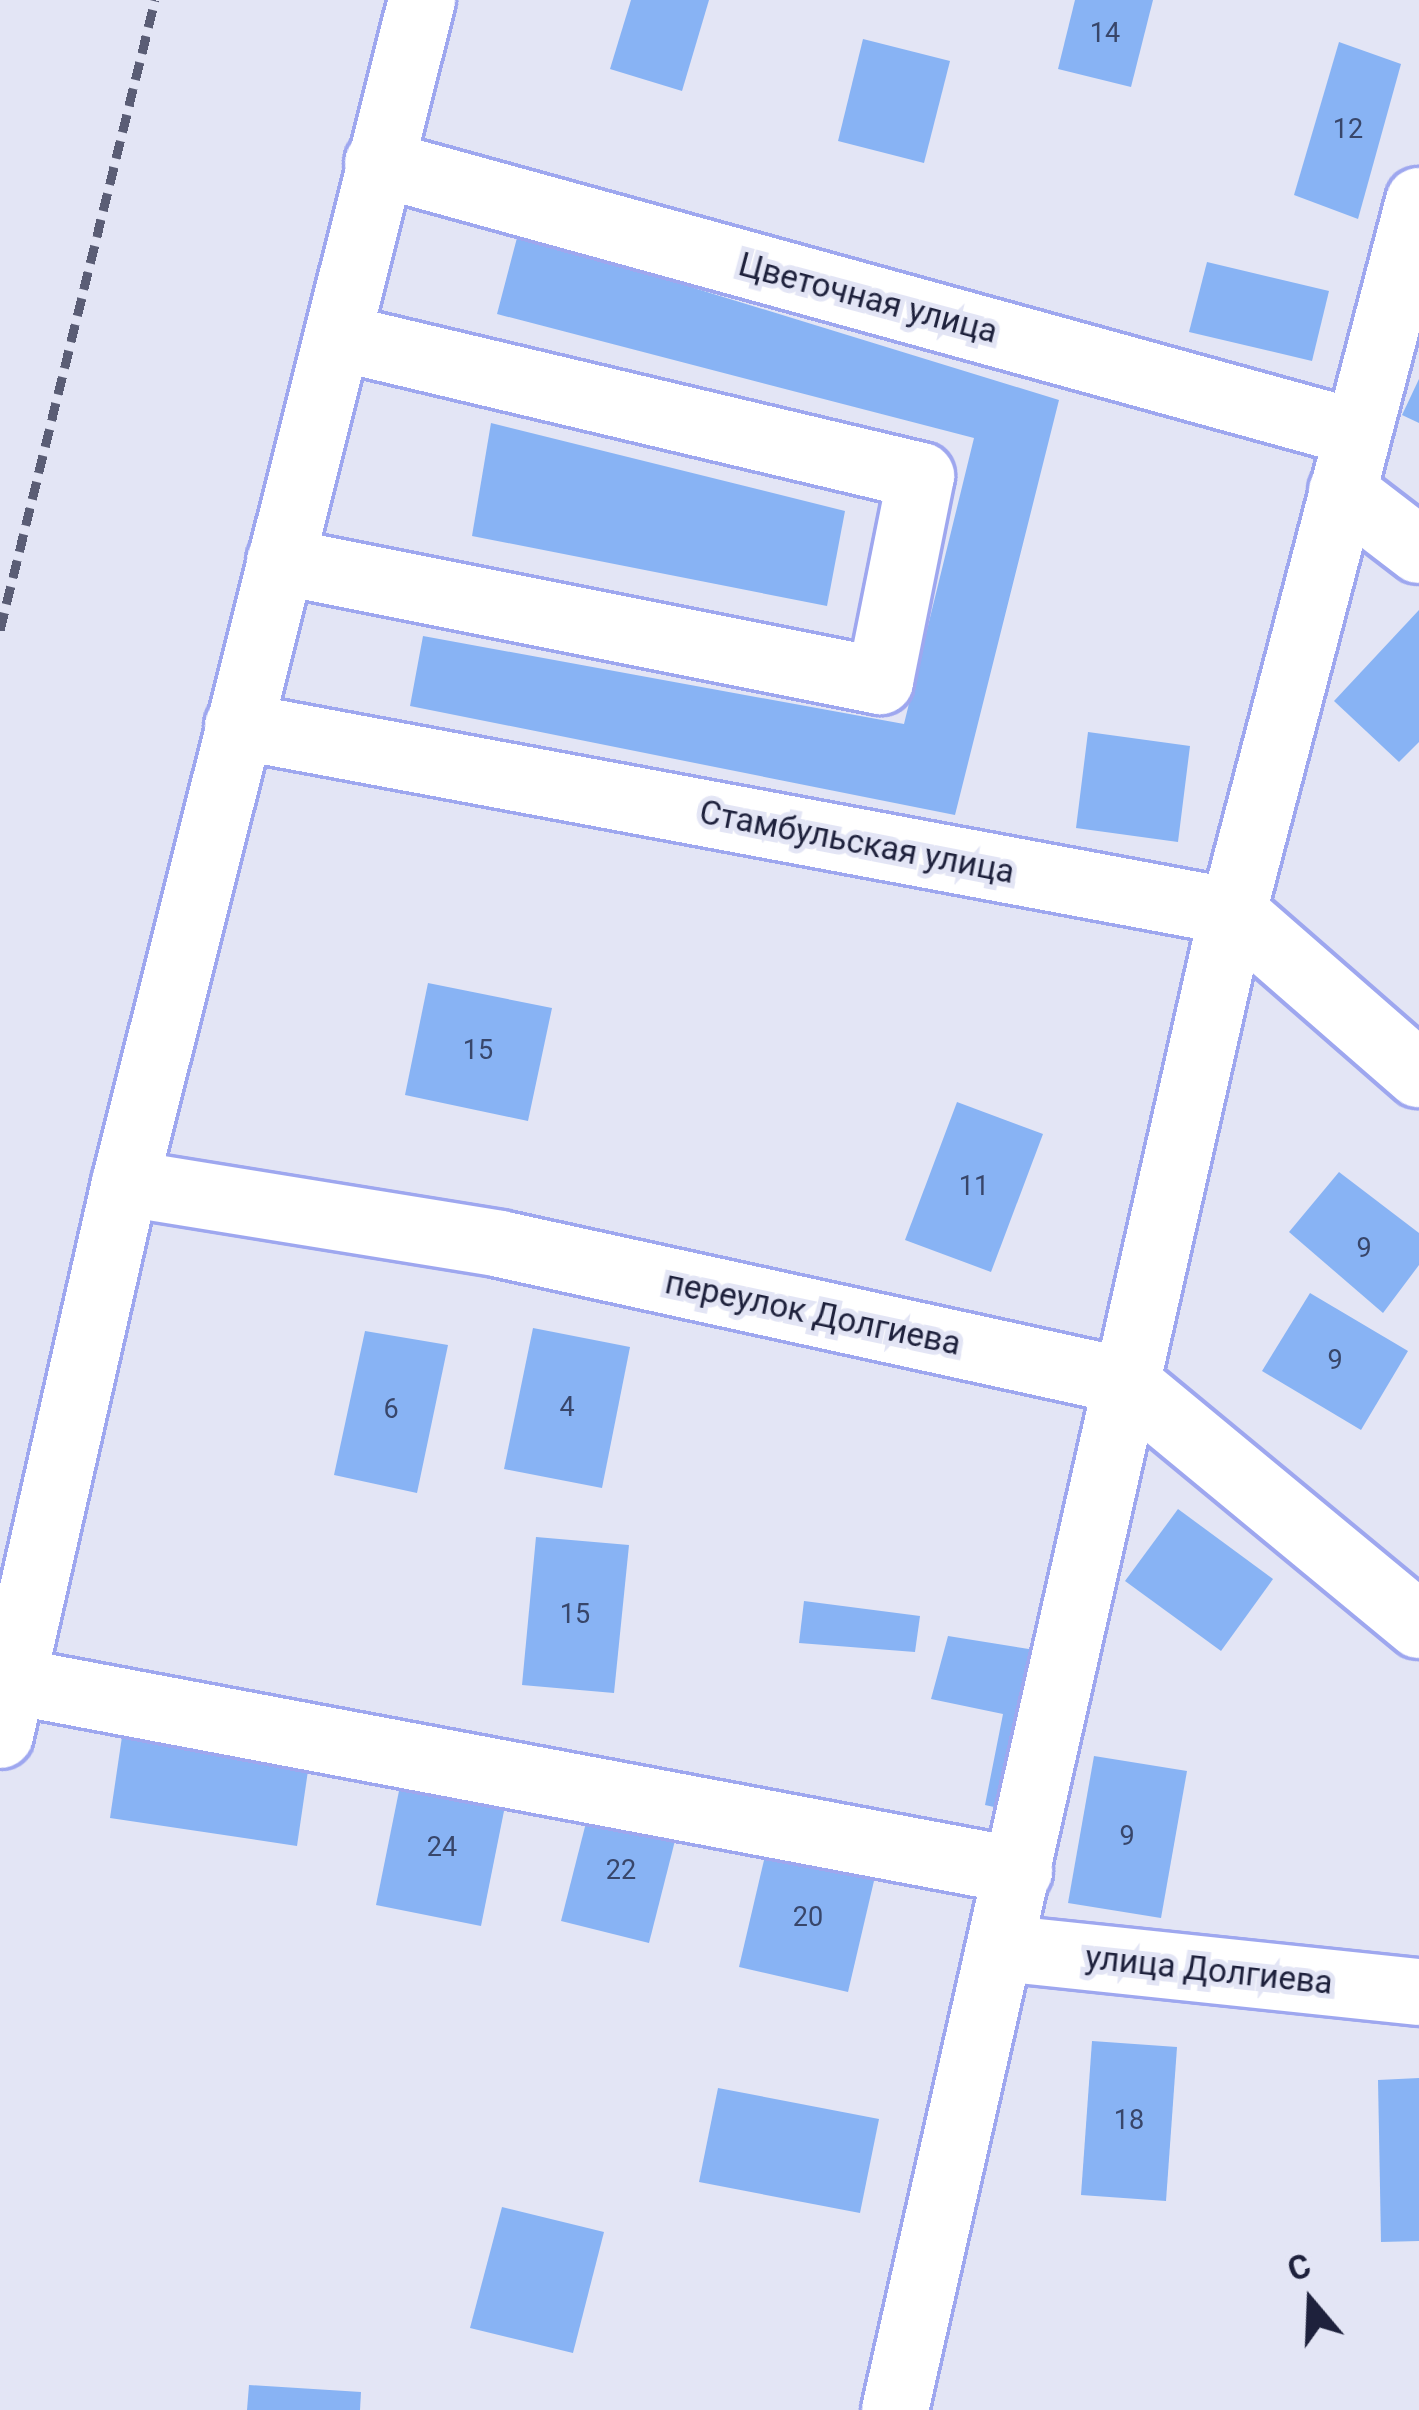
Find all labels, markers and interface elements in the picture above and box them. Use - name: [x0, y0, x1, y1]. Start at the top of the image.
- house number: 14: [1090, 18, 1120, 50]
- house number: 12: [1333, 114, 1363, 146]
- street label: Цветочная улица: [734, 244, 1002, 352]
- street label: Стамбульская улица: [696, 792, 1018, 892]
- house number: 15: [463, 1035, 493, 1067]
- house number: 11: [959, 1171, 989, 1203]
- house number: 9: [1356, 1233, 1372, 1265]
- street label: переулок Долгиева: [662, 1262, 964, 1364]
- house number: 9: [1327, 1345, 1343, 1377]
- house number: 4: [559, 1392, 575, 1424]
- house number: 6: [383, 1394, 399, 1426]
- house number: 15: [560, 1599, 590, 1631]
- house number: 9: [1119, 1821, 1135, 1853]
- house number: 24: [427, 1832, 457, 1864]
- house number: 22: [606, 1855, 636, 1887]
- house number: 20: [793, 1902, 823, 1934]
- street label: улица Долгиева: [1083, 1937, 1335, 2003]
- house number: 18: [1114, 2105, 1144, 2137]
- north arrow: [1251, 2242, 1371, 2362]
- text: С: [1283, 2246, 1316, 2289]

